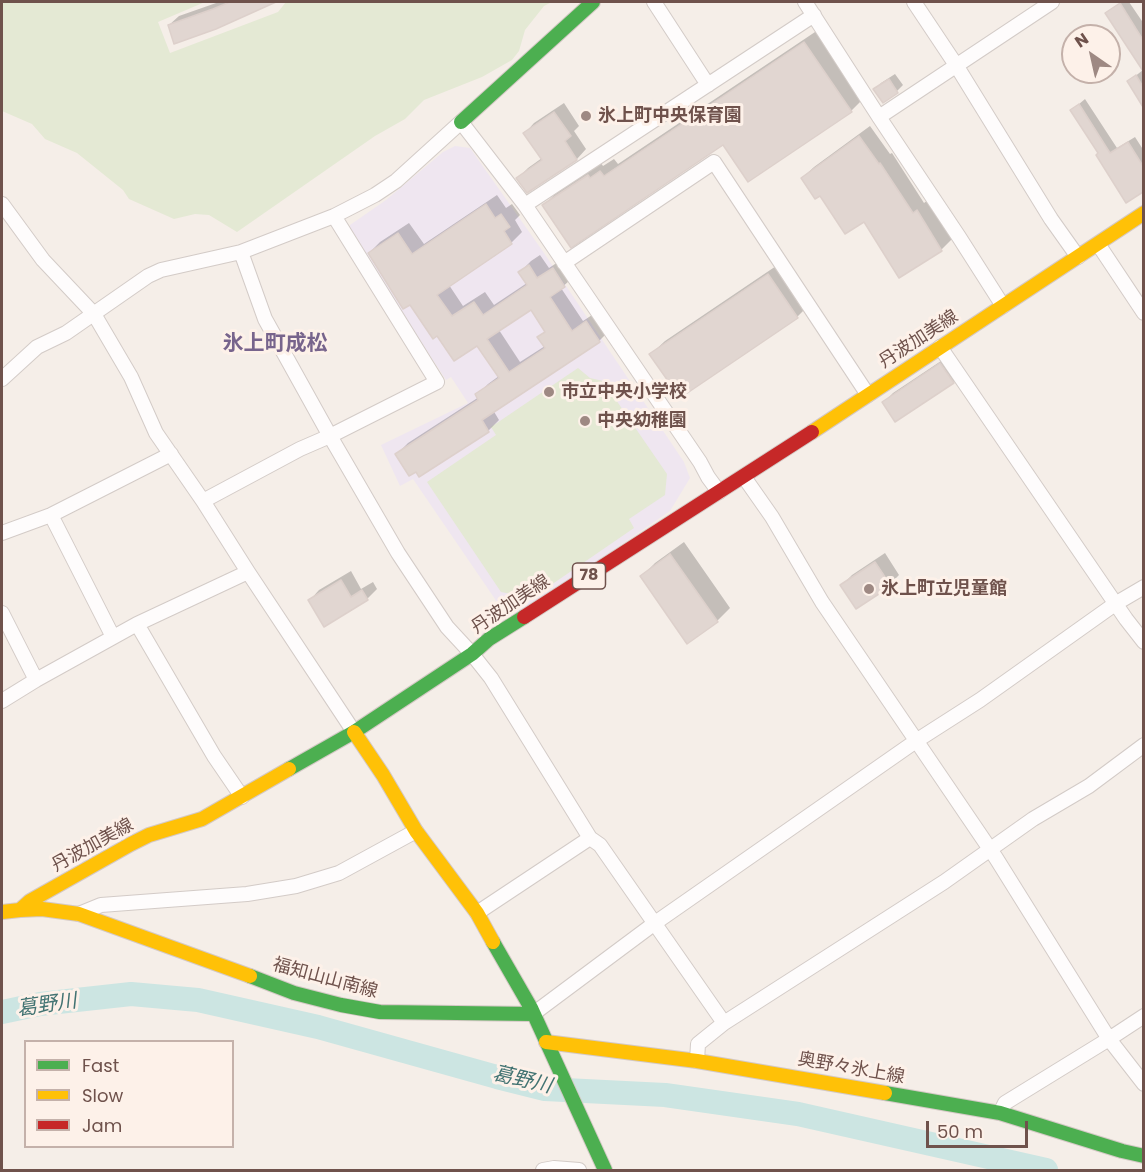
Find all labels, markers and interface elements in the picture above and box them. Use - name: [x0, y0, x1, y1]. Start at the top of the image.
- north arrow: [1061, 24, 1121, 84]
- text: N: [1070, 27, 1093, 53]
- place label: 氷上町中央保育園: [598, 105, 742, 127]
- marker: 氷上町中央保育園: [579, 109, 593, 123]
- street label: 丹波加美線: [875, 306, 963, 374]
- district label: 氷上町成松: [223, 332, 327, 358]
- place label: 市立中央小学校: [561, 381, 687, 403]
- marker: 市立中央小学校: [542, 385, 556, 399]
- place label: 中央幼稚園: [597, 410, 687, 432]
- marker: 中央幼稚園: [578, 414, 592, 428]
- road number: 78: [572, 563, 606, 589]
- street label: 丹波加美線: [468, 571, 554, 639]
- place label: 氷上町立児童館: [881, 578, 1007, 600]
- marker: 氷上町立児童館: [862, 582, 876, 596]
- street label: 丹波加美線: [48, 815, 138, 877]
- street label: 福知山山南線: [270, 955, 380, 1003]
- water label: 葛野川: [16, 990, 78, 1022]
- legend: [24, 1040, 234, 1148]
- street label: 奥野々氷上線: [796, 1049, 906, 1089]
- text: Fast: [82, 1053, 119, 1078]
- water label: 葛野川: [490, 1063, 554, 1099]
- text: Slow: [82, 1083, 123, 1108]
- scale bar: [929, 1109, 1031, 1147]
- text: Jam: [82, 1113, 122, 1138]
- text: 50 m: [937, 1119, 983, 1144]

